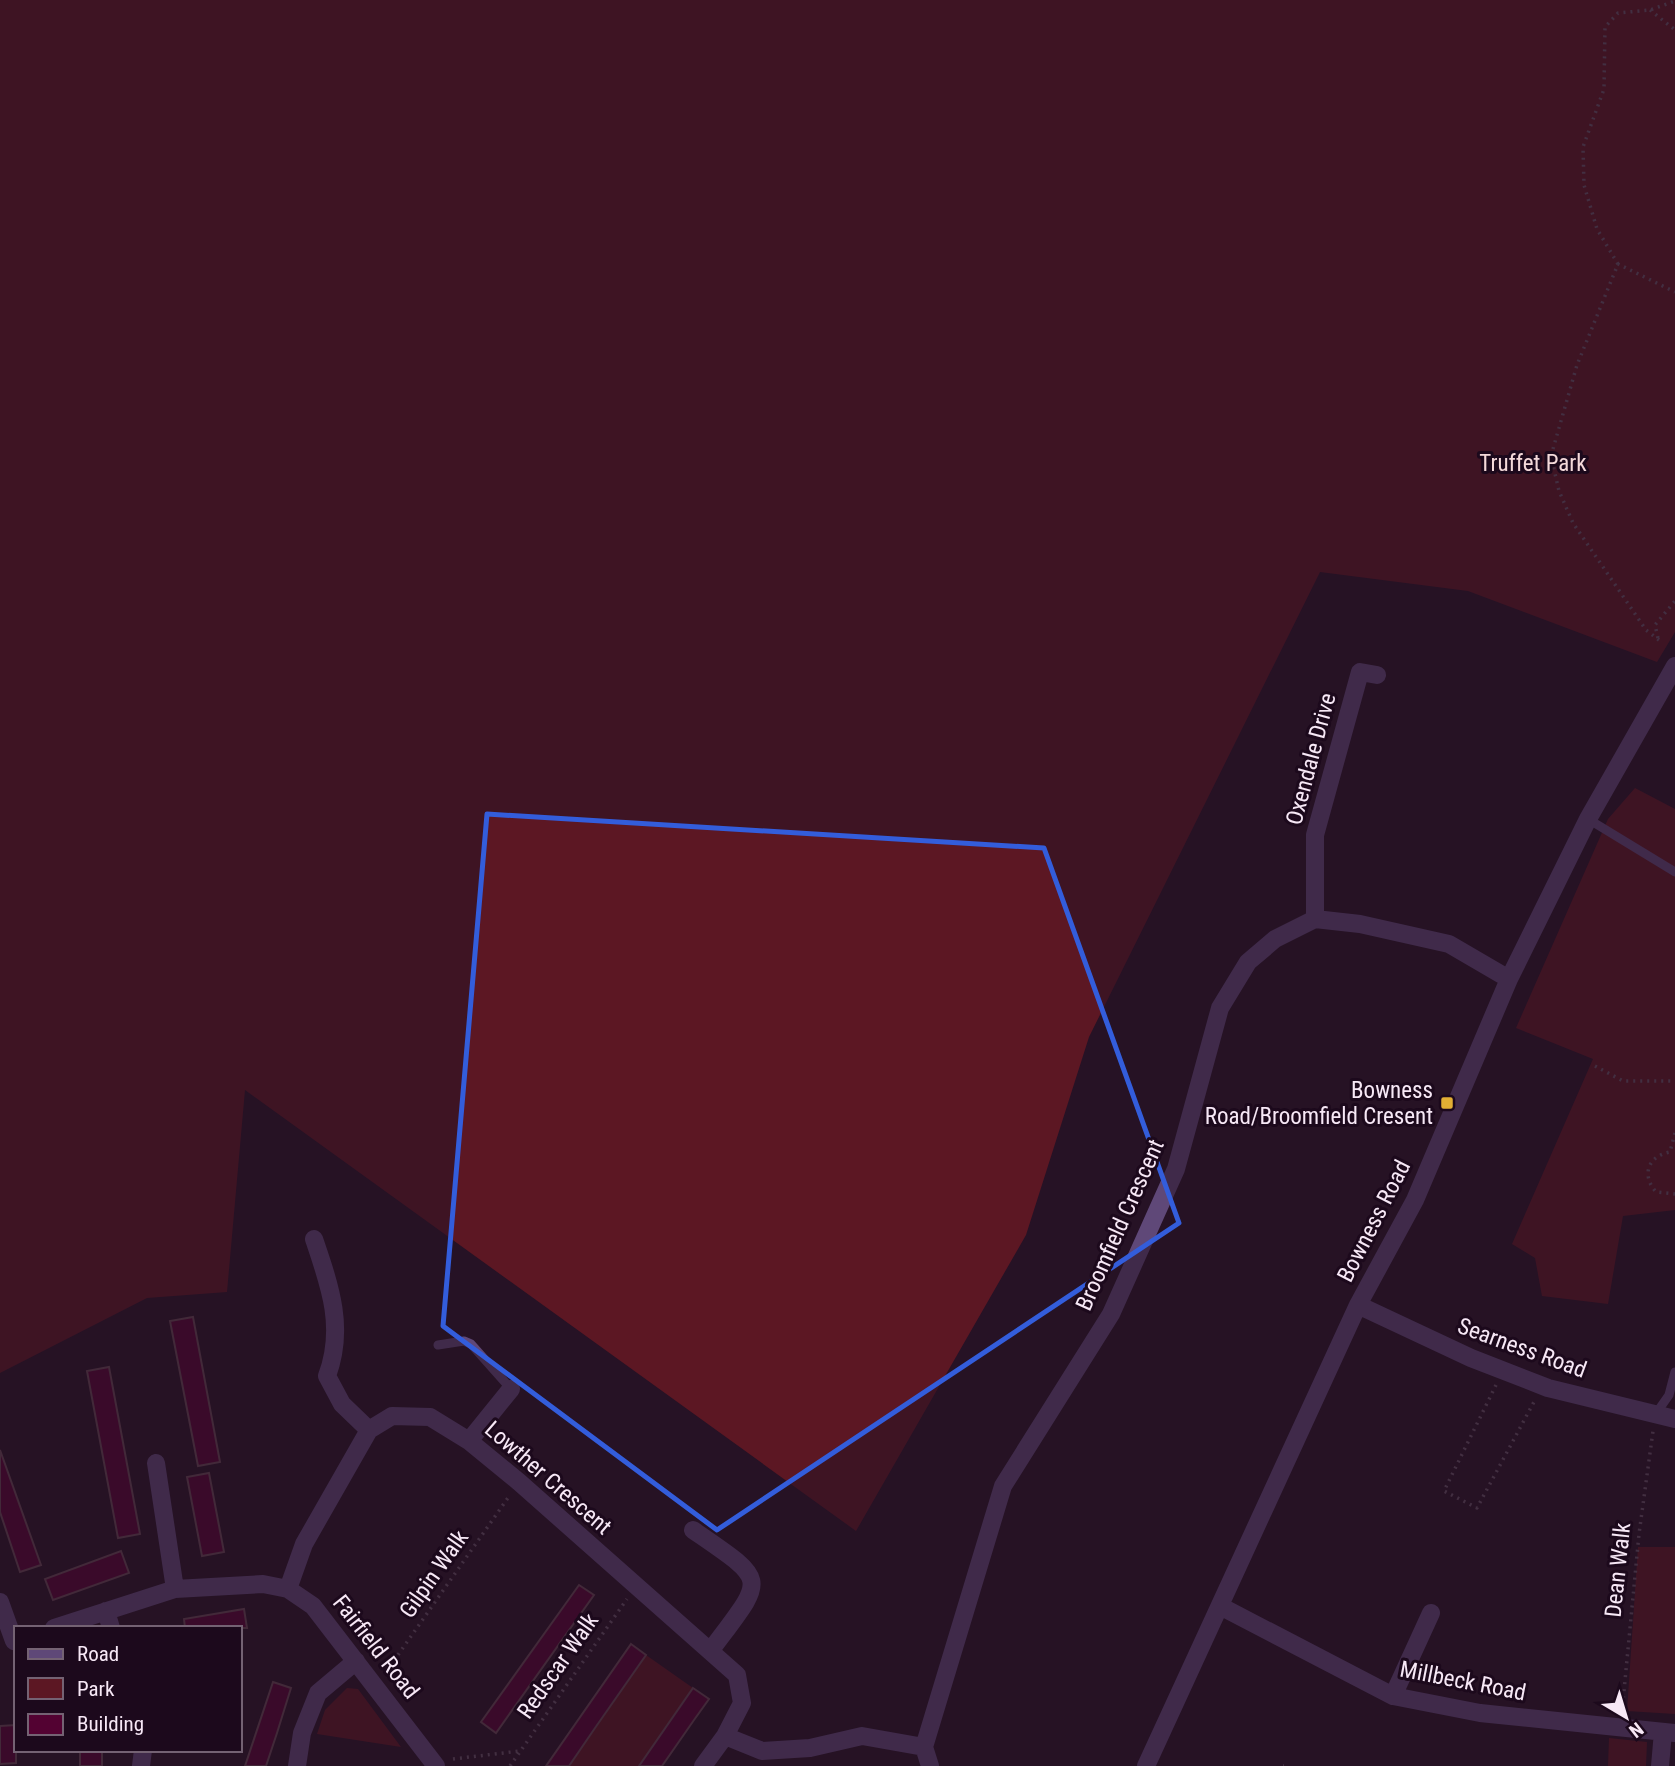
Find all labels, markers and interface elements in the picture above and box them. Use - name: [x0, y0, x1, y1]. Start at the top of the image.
- park label: Truffet Park: [1479, 450, 1587, 477]
- street label: Oxendale Drive: [1280, 690, 1342, 828]
- place label: Bowness Road/Broomfield Cresent: [1205, 1077, 1433, 1130]
- marker: Bowness Road/Broomfield Cresent: [1439, 1095, 1455, 1111]
- street label: Broomfield Crescent: [1070, 1135, 1170, 1315]
- street label: Bowness Road: [1332, 1155, 1416, 1287]
- street label: Searness Road: [1454, 1312, 1590, 1384]
- street label: Lowther Crescent: [479, 1416, 617, 1540]
- street label: Dean Walk: [1600, 1521, 1636, 1619]
- street label: Gilpin Walk: [394, 1524, 474, 1623]
- street label: Fairfield Road: [327, 1590, 425, 1704]
- street label: Redscar Walk: [512, 1608, 605, 1724]
- legend: [14, 1626, 242, 1752]
- text: Road: [77, 1642, 119, 1666]
- street label: Millbeck Road: [1398, 1656, 1528, 1706]
- text: Park: [77, 1677, 115, 1701]
- north arrow: [1591, 1682, 1661, 1752]
- text: Building: [77, 1712, 144, 1736]
- text: N: [1624, 1717, 1648, 1743]

